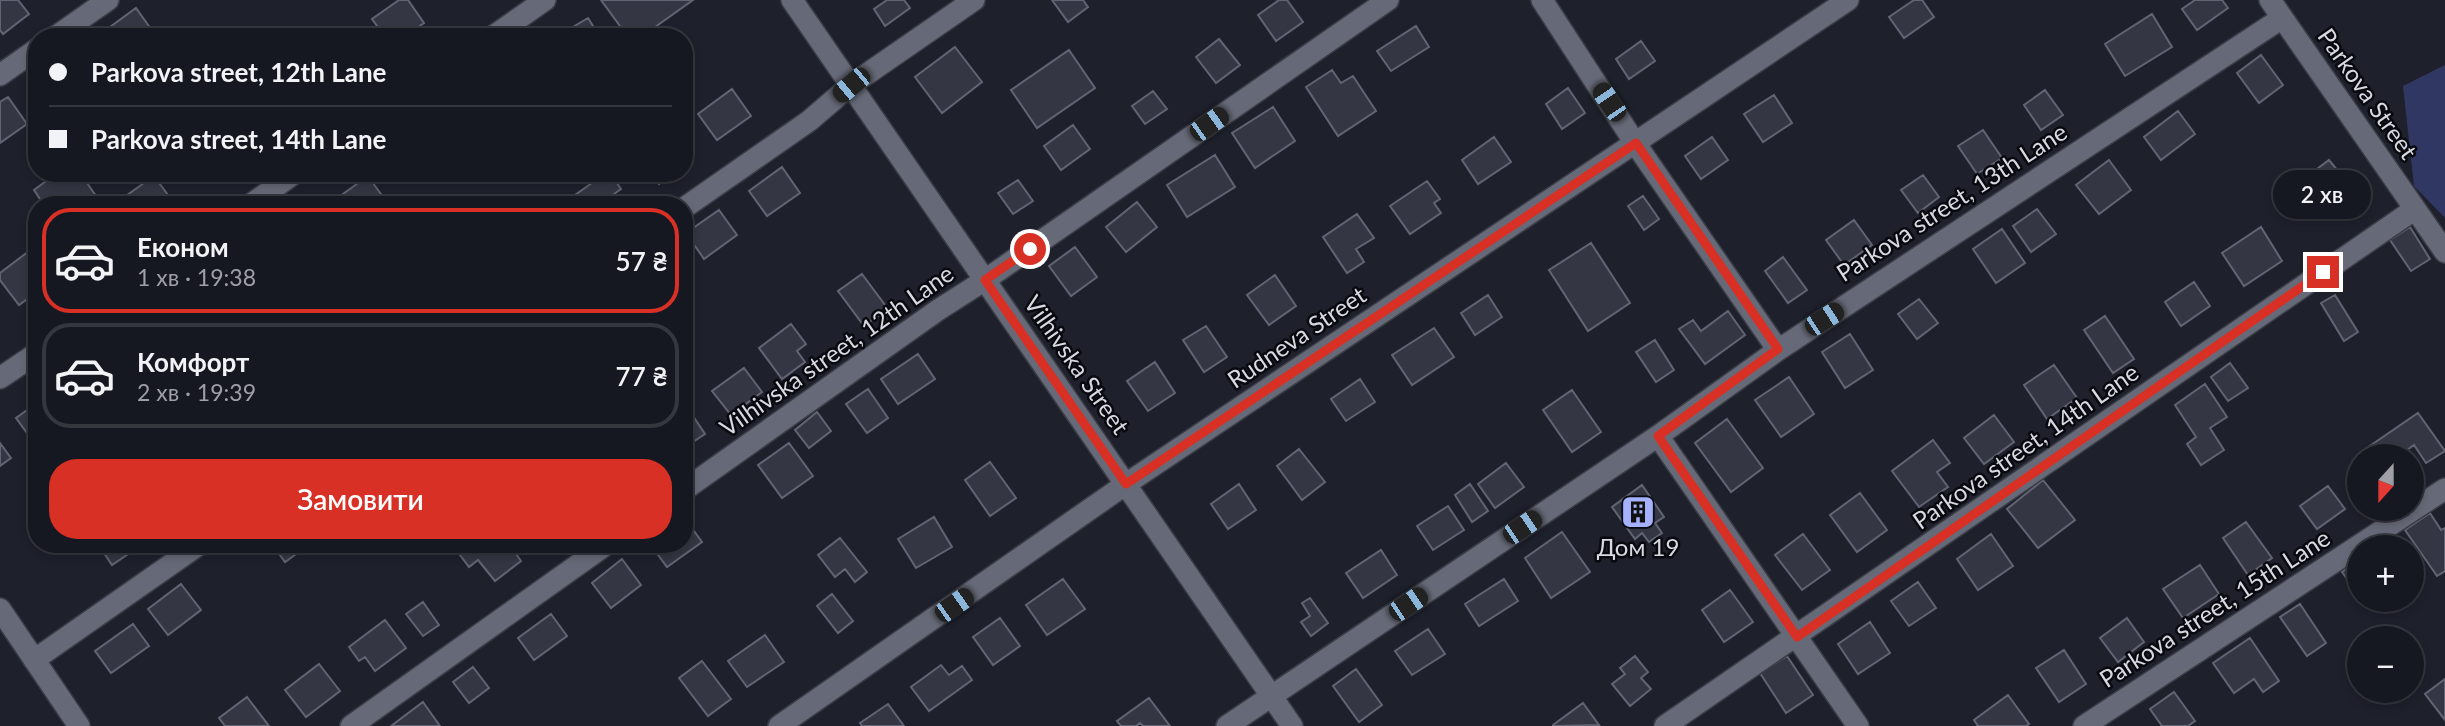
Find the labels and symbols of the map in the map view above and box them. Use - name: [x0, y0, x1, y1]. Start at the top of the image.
- street label: Parkova Street: [2313, 22, 2424, 164]
- car: [829, 63, 874, 107]
- car: [1589, 79, 1630, 125]
- car: [1186, 103, 1233, 145]
- street label: Parkova street, 13th Lane: [1831, 116, 2072, 287]
- callout: 2 хв: [2274, 170, 2372, 219]
- route start: [1014, 233, 1046, 265]
- route end: [2307, 256, 2339, 288]
- street label: Vilhivska street, 12th Lane: [714, 258, 959, 442]
- street label: Rudneva Street: [1221, 280, 1371, 394]
- street label: Vilhivska Street: [1019, 289, 1136, 439]
- car: [1801, 299, 1848, 339]
- street label: Parkova street, 14th Lane: [1907, 357, 2143, 535]
- north arrow: [2347, 444, 2424, 522]
- building icon: Дом 19: [1619, 493, 1657, 531]
- car: [1499, 507, 1546, 547]
- street label: Parkova street, 15th Lane: [2094, 522, 2335, 693]
- place label: Дом 19: [1597, 532, 1679, 561]
- car: [931, 584, 978, 626]
- car: [1385, 584, 1432, 624]

